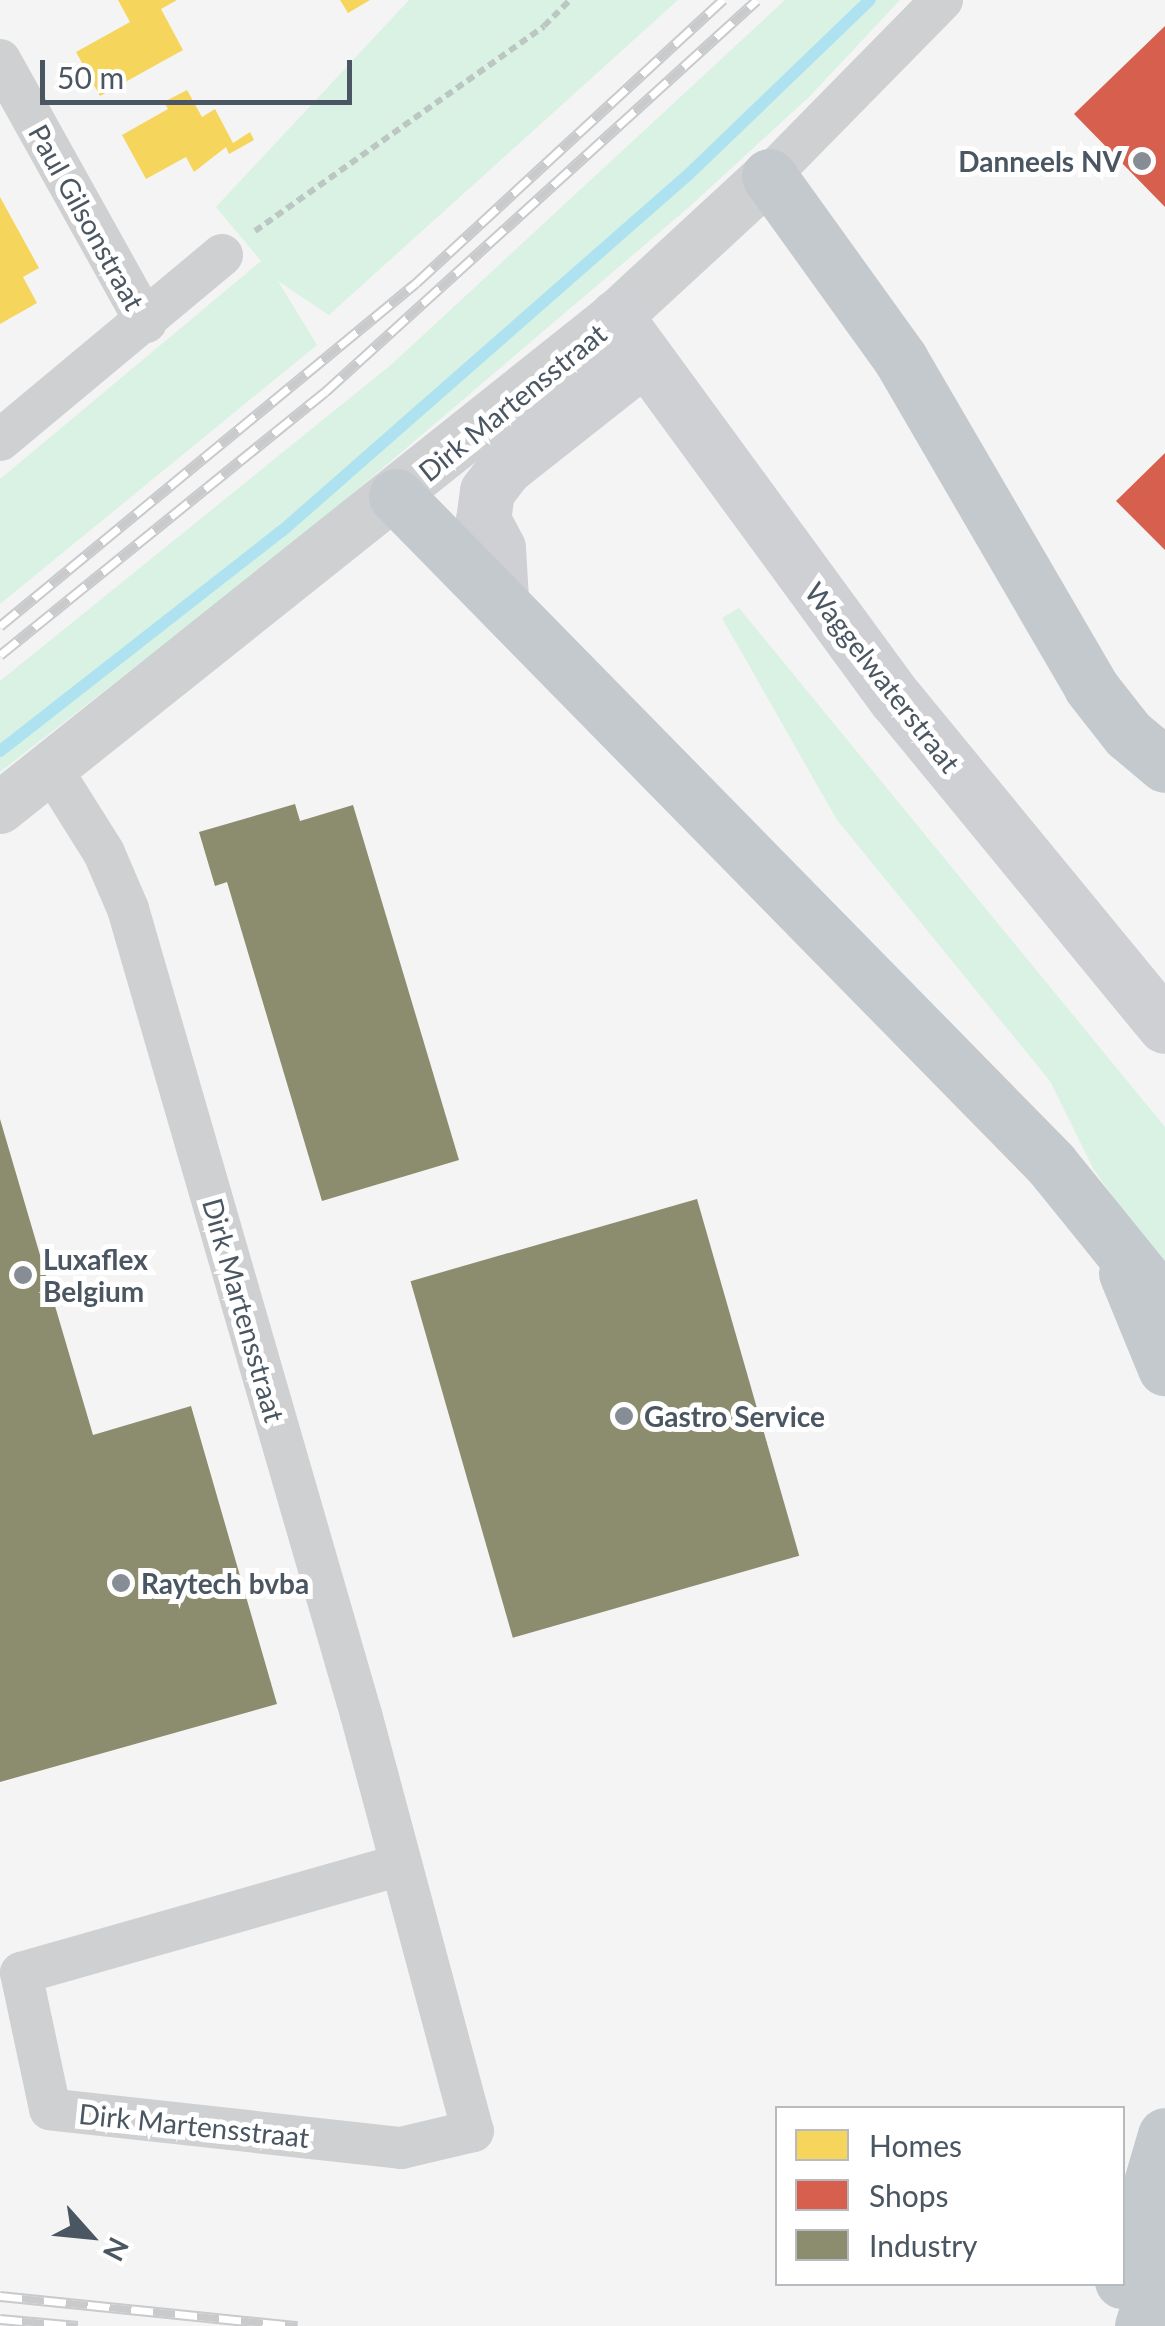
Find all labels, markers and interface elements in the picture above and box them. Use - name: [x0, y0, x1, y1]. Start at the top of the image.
- scale bar: [45, 40, 358, 102]
- text: 50 m: [57, 59, 124, 95]
- street label: Paul Gilsonstraat: [22, 118, 152, 316]
- place label: Danneels NV: [958, 144, 1122, 178]
- marker: Danneels NV: [1131, 150, 1153, 172]
- street label: Dirk Martensstraat: [412, 316, 612, 488]
- street label: Waggelwaterstraat: [798, 575, 968, 779]
- street label: Dirk Martensstraat: [196, 1194, 292, 1426]
- place label: Luxaflex Belgium: [43, 1242, 148, 1308]
- marker: Luxaflex Belgium: [12, 1264, 34, 1286]
- place label: Gastro Service: [644, 1399, 825, 1433]
- marker: Gastro Service: [613, 1405, 635, 1427]
- place label: Raytech bvba: [141, 1566, 309, 1600]
- marker: Raytech bvba: [110, 1572, 132, 1594]
- street label: Dirk Martensstraat: [77, 2096, 311, 2154]
- legend: [775, 2106, 1125, 2286]
- text: Homes: [869, 2127, 962, 2163]
- text: Shops: [869, 2177, 949, 2213]
- north arrow: [40, 2186, 140, 2286]
- text: Industry: [869, 2227, 978, 2263]
- text: N: [97, 2232, 137, 2267]

